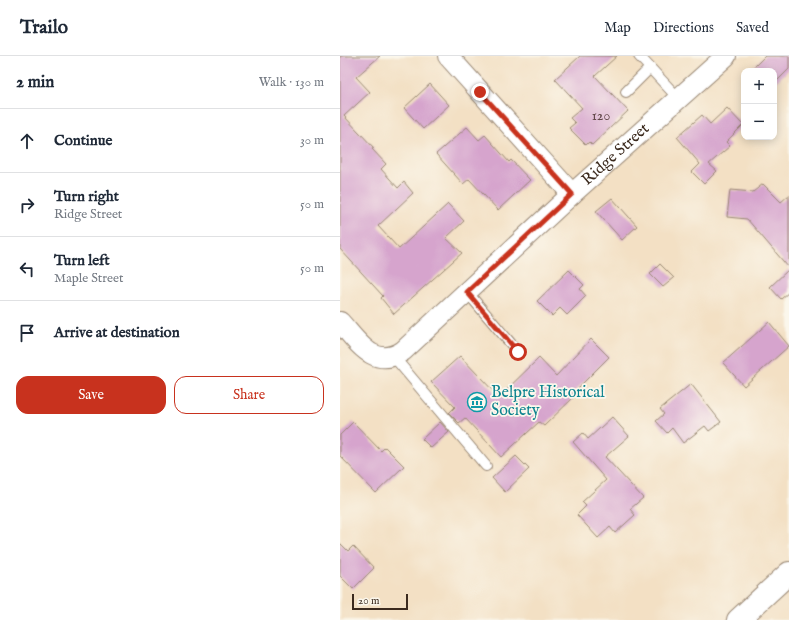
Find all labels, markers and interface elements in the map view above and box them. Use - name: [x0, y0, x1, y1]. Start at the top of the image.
- text: Trailo: [20, 16, 68, 40]
- text: Map: [604, 19, 631, 37]
- text: Directions: [653, 19, 714, 37]
- text: Saved: [736, 19, 769, 37]
- map controls: [741, 68, 777, 140]
- button: +: [741, 68, 777, 104]
- text: 2 min: [16, 72, 54, 93]
- text: Walk · 130 m: [259, 74, 324, 91]
- route end: [471, 83, 489, 101]
- button: −: [741, 104, 777, 140]
- house number: 120: [592, 107, 610, 125]
- street label: Ridge Street: [578, 119, 654, 190]
- icon: ahead: [16, 130, 38, 152]
- text: Continue: [54, 131, 112, 150]
- text: 30 m: [300, 132, 324, 149]
- text: Turn right: [54, 187, 119, 206]
- icon: right: [16, 194, 38, 216]
- text: 50 m: [300, 196, 324, 213]
- text: Ridge Street: [54, 206, 122, 223]
- text: Turn left: [54, 251, 110, 270]
- icon: left: [16, 258, 38, 280]
- text: 50 m: [300, 260, 324, 277]
- text: Maple Street: [54, 270, 123, 287]
- icon: arrive: [16, 322, 38, 344]
- text: Arrive at destination: [54, 323, 180, 342]
- route start: [509, 343, 527, 361]
- button: Save: [16, 376, 166, 414]
- button: Share: [174, 376, 324, 414]
- place label: Belpre Historical Society: [491, 383, 605, 421]
- museum icon: Belpre Historical Society: [466, 391, 488, 413]
- scale bar: [352, 592, 408, 611]
- text: 20 m: [358, 594, 379, 608]

